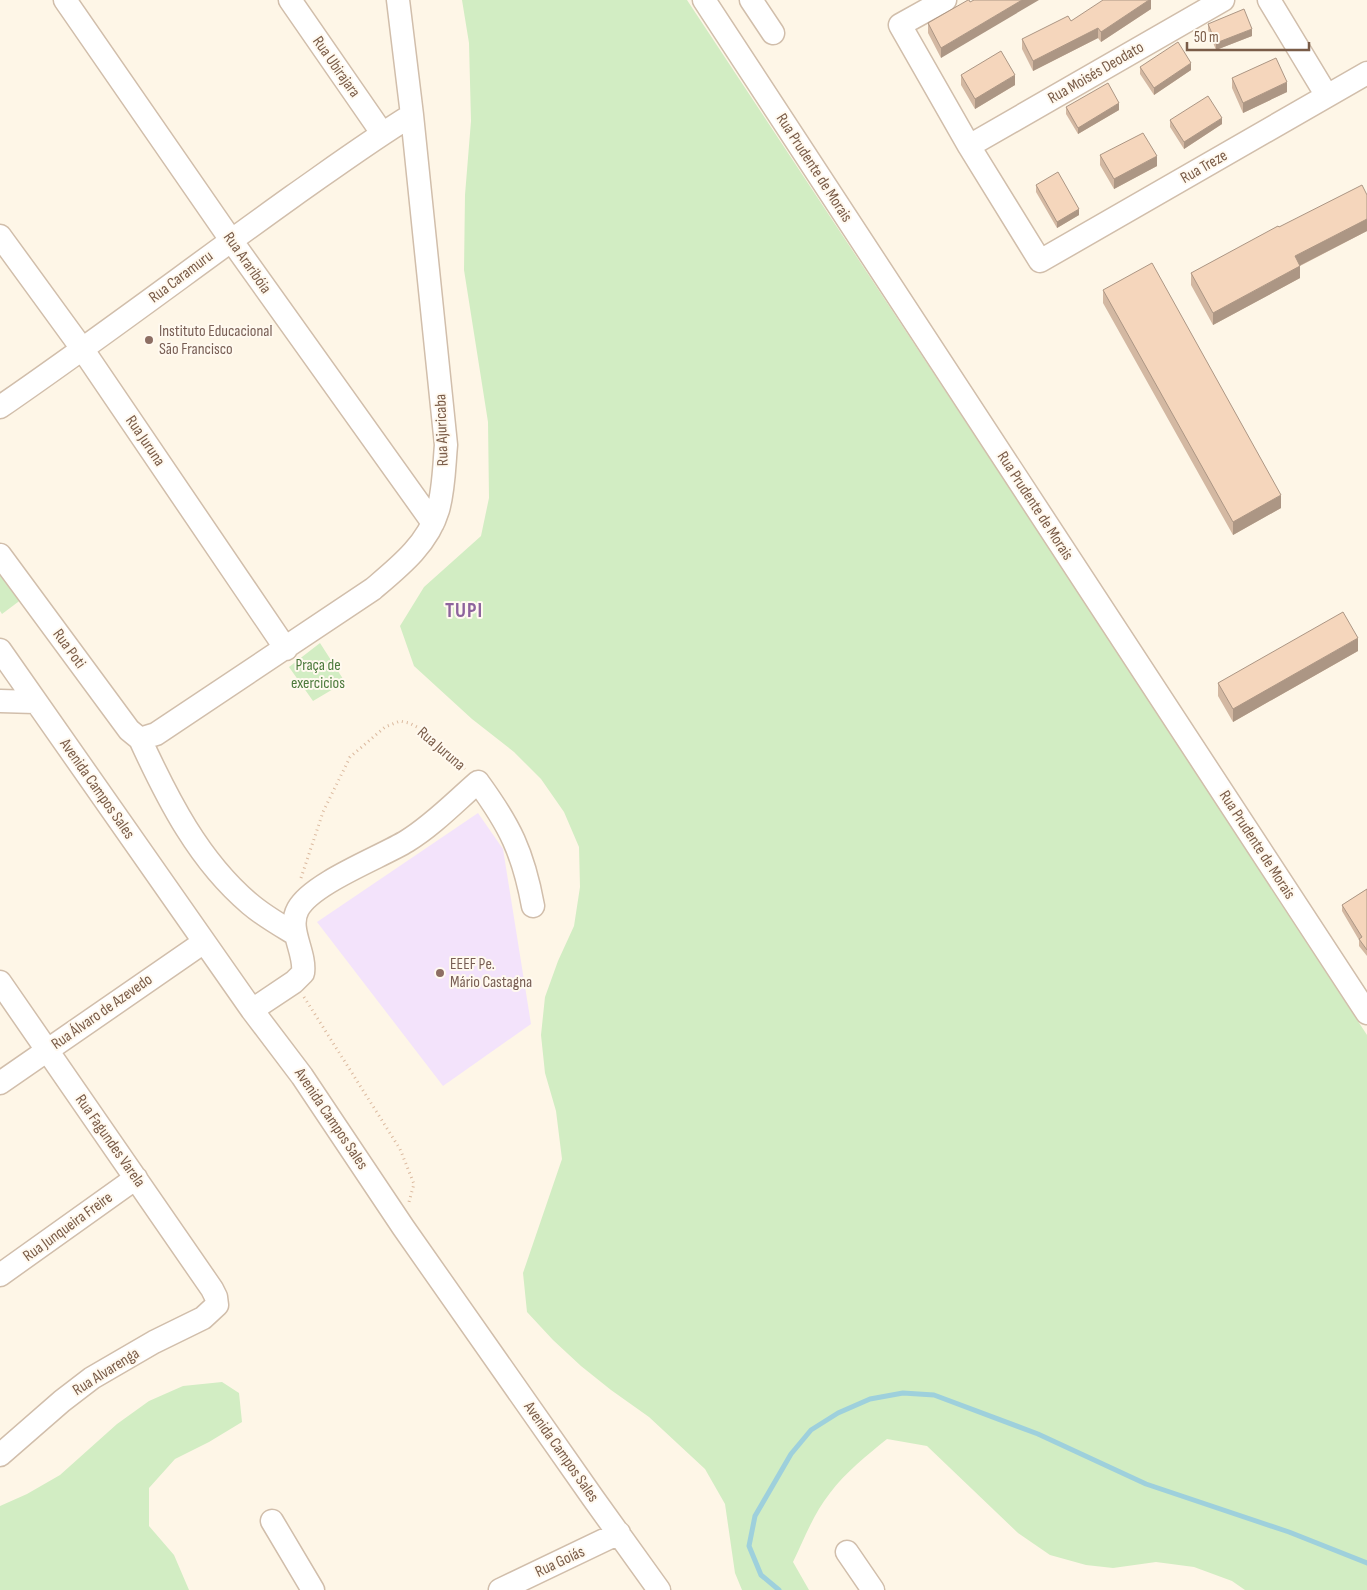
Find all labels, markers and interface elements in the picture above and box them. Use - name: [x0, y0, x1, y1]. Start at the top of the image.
- scale bar: [1187, 20, 1310, 52]
- text: 50 m: [1194, 28, 1219, 47]
- street label: Rua Ubirajara: [308, 33, 364, 101]
- street label: Rua Moisés Deodato: [1045, 38, 1147, 108]
- street label: Rua Prudente de Morais: [772, 110, 856, 226]
- street label: Rua Treze: [1177, 146, 1231, 188]
- street label: Rua Araribóia: [219, 229, 275, 297]
- street label: Rua Caramuru: [145, 247, 217, 307]
- place label: Instituto Educacional São Francisco: [159, 322, 272, 359]
- marker: Instituto Educacional São Francisco: [143, 334, 155, 346]
- street label: Rua Ajuricaba: [431, 394, 453, 466]
- street label: Rua Juruna: [121, 412, 169, 470]
- street label: Rua Prudente de Morais: [993, 448, 1077, 564]
- district label: TUPI: [445, 598, 483, 623]
- street label: Rua Poti: [48, 626, 90, 672]
- park label: Praça de exercicios: [291, 656, 345, 693]
- street label: Rua Juruna: [413, 723, 469, 775]
- street label: Avenida Campos Sales: [55, 734, 139, 843]
- street label: Rua Prudente de Morais: [1215, 787, 1299, 903]
- place label: EEEF Pe. Mário Castagna: [450, 955, 532, 992]
- marker: EEEF Pe. Mário Castagna: [434, 967, 446, 979]
- street label: Rua Álvaro de Azevedo: [48, 970, 156, 1054]
- street label: Avenida Campos Sales: [290, 1064, 372, 1173]
- street label: Rua Fagundes Varela: [71, 1091, 149, 1191]
- street label: Rua Junqueira Freire: [20, 1188, 116, 1266]
- street label: Rua Alvarenga: [69, 1344, 143, 1400]
- street label: Avenida Campos Sales: [519, 1397, 603, 1506]
- street label: Rua Goiás: [532, 1542, 588, 1582]

